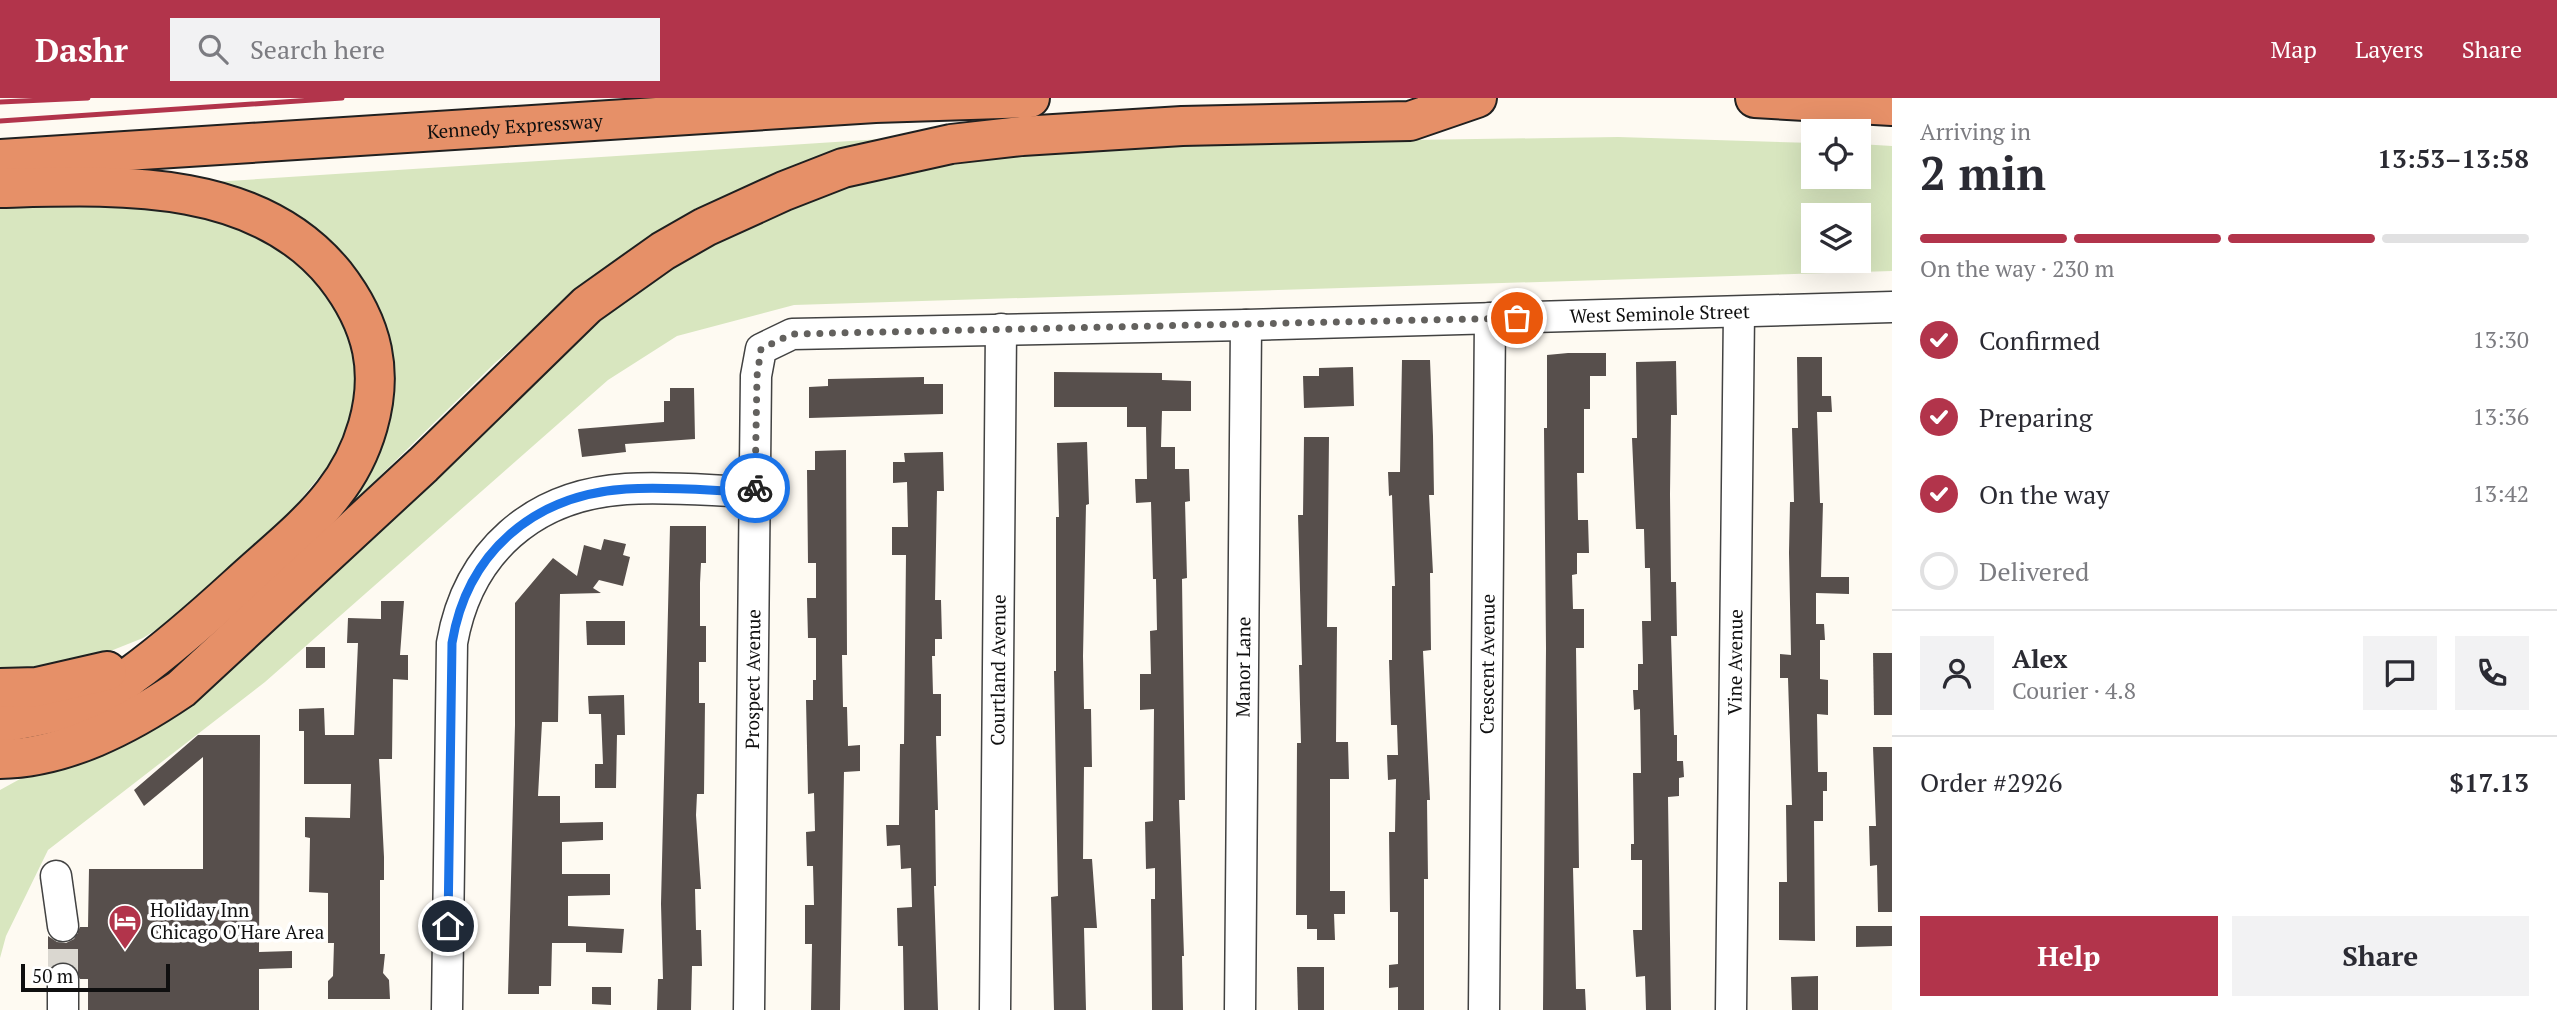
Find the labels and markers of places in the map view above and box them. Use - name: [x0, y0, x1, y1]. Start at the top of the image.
- pin: [1487, 288, 1547, 348]
- pin: [418, 896, 478, 956]
- place label: Holiday Inn Chicago O'Hare Area: [150, 897, 325, 944]
- hotel icon: Holiday Inn Chicago O'Hare Area: [106, 902, 144, 951]

